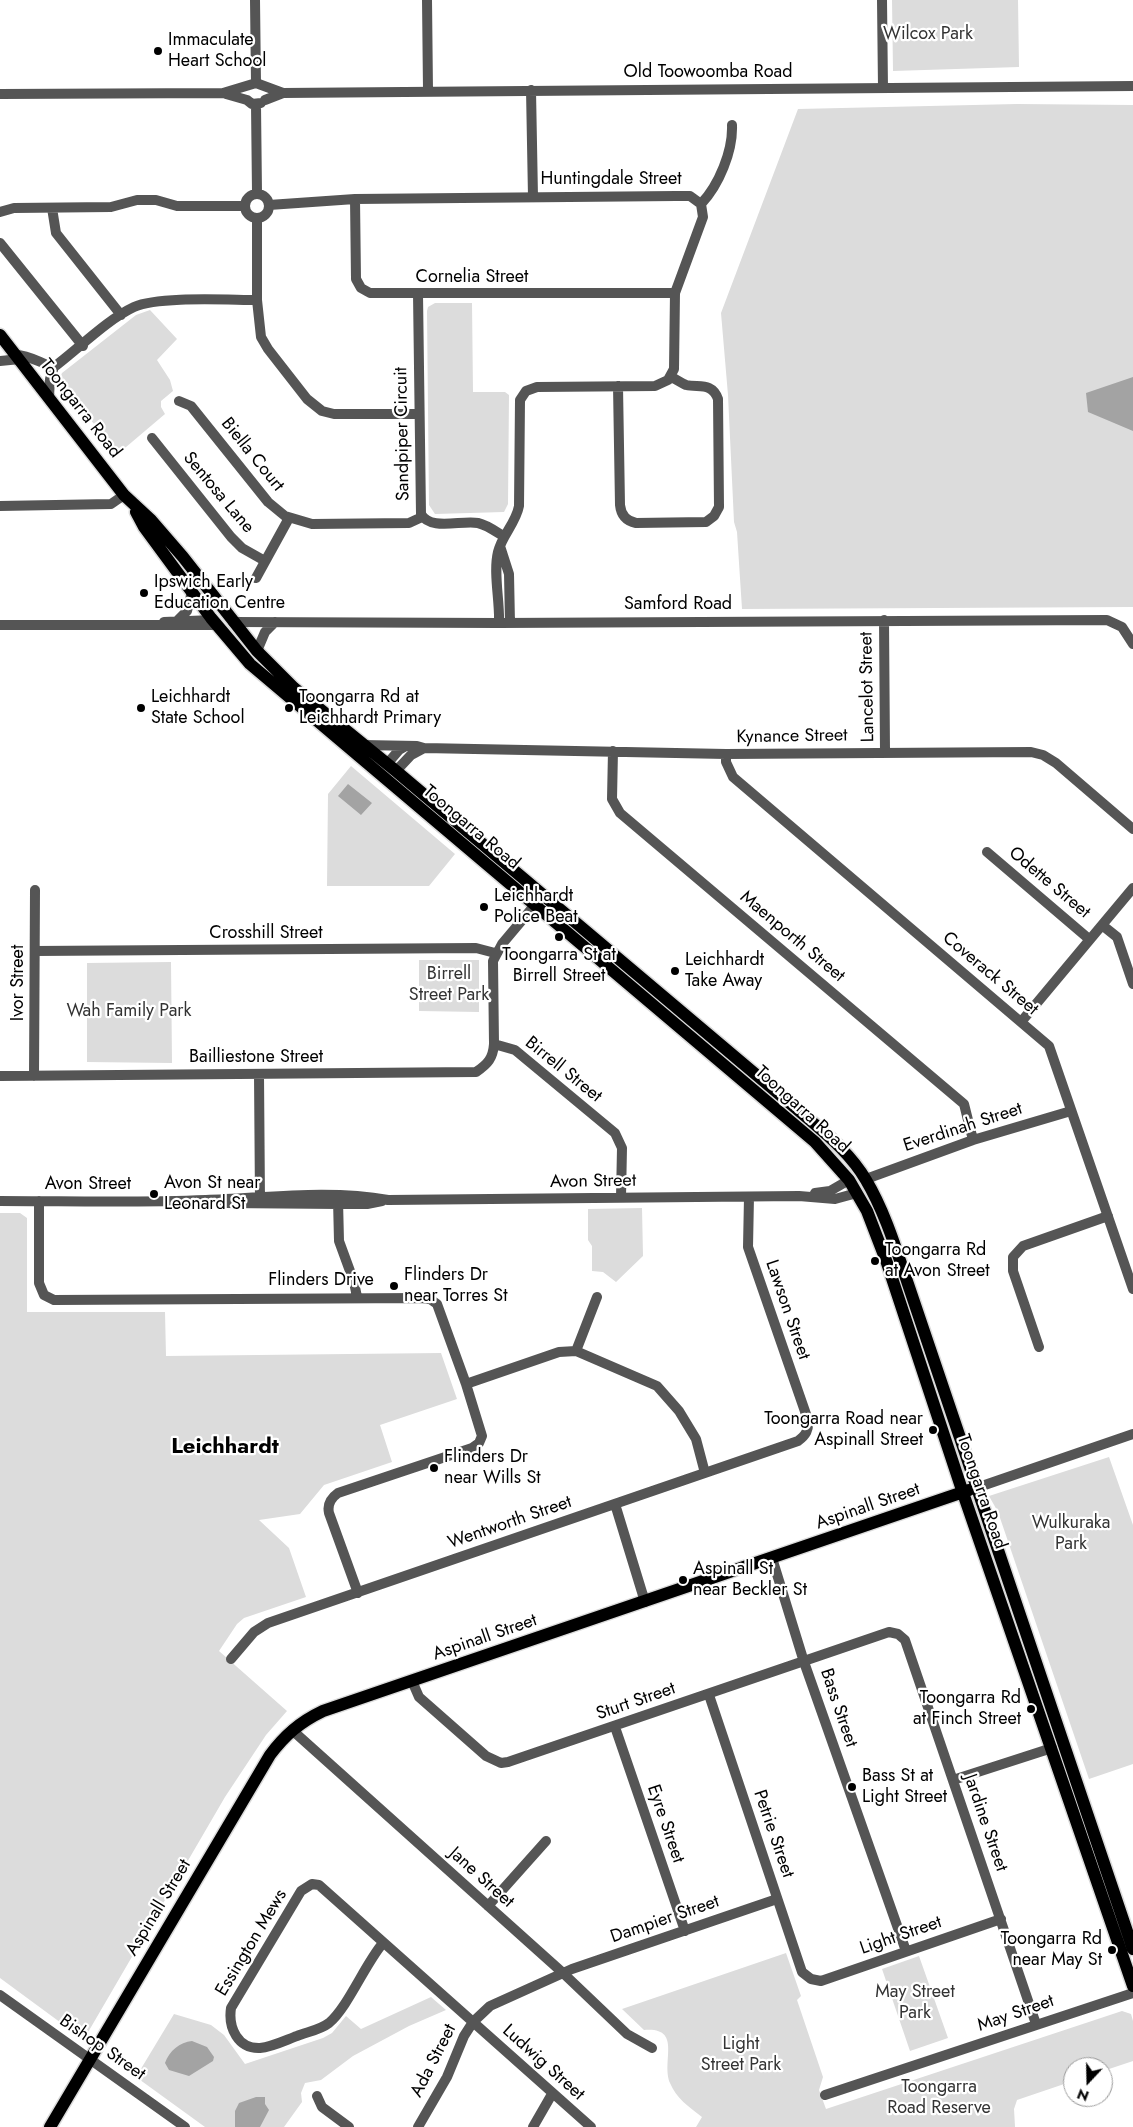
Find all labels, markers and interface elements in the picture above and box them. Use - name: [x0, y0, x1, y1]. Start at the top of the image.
- park label: Wilcox Park: [883, 24, 973, 46]
- place label: Immaculate Heart School: [168, 30, 266, 72]
- marker: Immaculate Heart School: [152, 45, 164, 57]
- street label: Old Toowoomba Road: [624, 62, 792, 84]
- street label: Huntingdale Street: [540, 169, 682, 191]
- street label: Cornelia Street: [416, 267, 528, 289]
- street label: Toongarra Road: [35, 355, 125, 463]
- street label: Sandpiper Circuit: [391, 367, 415, 501]
- street label: Biella Court: [216, 414, 288, 496]
- street label: Sentosa Lane: [178, 448, 258, 538]
- place label: Ipswich Early Education Centre: [154, 572, 285, 614]
- marker: Ipswich Early Education Centre: [138, 587, 150, 599]
- street label: Samford Road: [624, 594, 732, 616]
- street label: Lancelot Street: [856, 631, 880, 743]
- place label: Leichhardt State School: [151, 687, 245, 730]
- place label: Toongarra Rd at Leichhardt Primary: [299, 687, 441, 730]
- marker: Leichhardt State School: [135, 702, 147, 714]
- marker: Toongarra Rd at Leichhardt Primary: [283, 702, 295, 714]
- street label: Kynance Street: [736, 725, 848, 749]
- street label: Toongarra Road: [418, 781, 524, 875]
- street label: Odette Street: [1004, 843, 1094, 923]
- place label: Leichhardt Police Beat: [494, 886, 578, 929]
- street label: Maenporth Street: [735, 887, 849, 987]
- marker: Leichhardt Police Beat: [478, 901, 490, 913]
- street label: Crosshill Street: [209, 923, 323, 945]
- street label: Coverack Street: [938, 928, 1042, 1020]
- marker: Toongarra St at Birrell Street: [553, 931, 565, 943]
- street label: Ivor Street: [8, 945, 30, 1021]
- place label: Toongarra St at Birrell Street: [502, 945, 616, 988]
- place label: Leichhardt Take Away: [685, 950, 764, 992]
- park label: Birrell Street Park: [409, 964, 489, 1006]
- marker: Leichhardt Take Away: [669, 965, 681, 977]
- park label: Wah Family Park: [67, 1001, 191, 1023]
- street label: Birrell Street: [520, 1032, 606, 1108]
- street label: Bailliestone Street: [189, 1047, 323, 1069]
- street label: Toongarra Road: [750, 1062, 854, 1158]
- street label: Everdinah Street: [901, 1099, 1025, 1157]
- street label: Avon Street: [550, 1170, 636, 1194]
- place label: Avon St near Leonard St: [164, 1173, 260, 1216]
- street label: Avon Street: [45, 1174, 131, 1196]
- marker: Avon St near Leonard St: [148, 1188, 160, 1200]
- place label: Toongarra Rd at Avon Street: [885, 1240, 990, 1282]
- marker: Toongarra Rd at Avon Street: [869, 1255, 881, 1267]
- street label: Lawson Street: [760, 1257, 814, 1363]
- place label: Flinders Dr near Torres St: [404, 1265, 508, 1308]
- street label: Flinders Drive: [268, 1270, 374, 1292]
- marker: Flinders Dr near Torres St: [388, 1280, 400, 1292]
- place label: Toongarra Road near Aspinall Street: [764, 1409, 923, 1452]
- marker: Toongarra Road near Aspinall Street: [927, 1424, 939, 1436]
- street label: Toongarra Road: [951, 1432, 1011, 1552]
- district label: Leichhardt: [171, 1435, 279, 1461]
- place label: Flinders Dr near Wills St: [444, 1447, 541, 1490]
- marker: Flinders Dr near Wills St: [428, 1462, 440, 1474]
- street label: Aspinall Street: [813, 1479, 923, 1535]
- street label: Wentworth Street: [445, 1492, 575, 1554]
- park label: Wulkuraka Park: [1032, 1513, 1110, 1556]
- place label: Aspinall St near Beckler St: [693, 1559, 807, 1602]
- marker: Aspinall St near Beckler St: [677, 1574, 689, 1586]
- street label: Aspinall Street: [430, 1610, 540, 1666]
- street label: Bass Street: [815, 1666, 861, 1750]
- street label: Sturt Street: [593, 1678, 679, 1726]
- place label: Toongarra Rd at Finch Street: [913, 1688, 1021, 1730]
- marker: Toongarra Rd at Finch Street: [1025, 1703, 1037, 1715]
- place label: Bass St at Light Street: [862, 1766, 947, 1808]
- street label: Jardine Street: [958, 1772, 1012, 1874]
- marker: Bass St at Light Street: [846, 1781, 858, 1793]
- street label: Eyre Street: [642, 1782, 688, 1866]
- street label: Petrie Street: [748, 1787, 798, 1881]
- street label: Jane Street: [444, 1843, 518, 1913]
- street label: Aspinall Street: [122, 1856, 196, 1960]
- street label: Essington Mews: [212, 1886, 292, 2000]
- street label: Dampier Street: [608, 1891, 722, 1949]
- street label: Light Street: [857, 1912, 945, 1960]
- place label: Toongarra Rd near May St: [1001, 1929, 1102, 1972]
- marker: Toongarra Rd near May St: [1106, 1944, 1118, 1956]
- park label: May Street Park: [875, 1982, 955, 2025]
- street label: May Street: [975, 1991, 1057, 2037]
- street label: Bishop Street: [55, 2011, 149, 2085]
- street label: Ada Street: [406, 2021, 462, 2101]
- street label: Ludwig Street: [498, 2021, 588, 2105]
- park label: Light Street Park: [701, 2034, 781, 2076]
- north arrow: [1063, 2057, 1113, 2107]
- park label: Toongarra Road Reserve: [887, 2077, 991, 2120]
- text: N: [1074, 2084, 1092, 2106]

